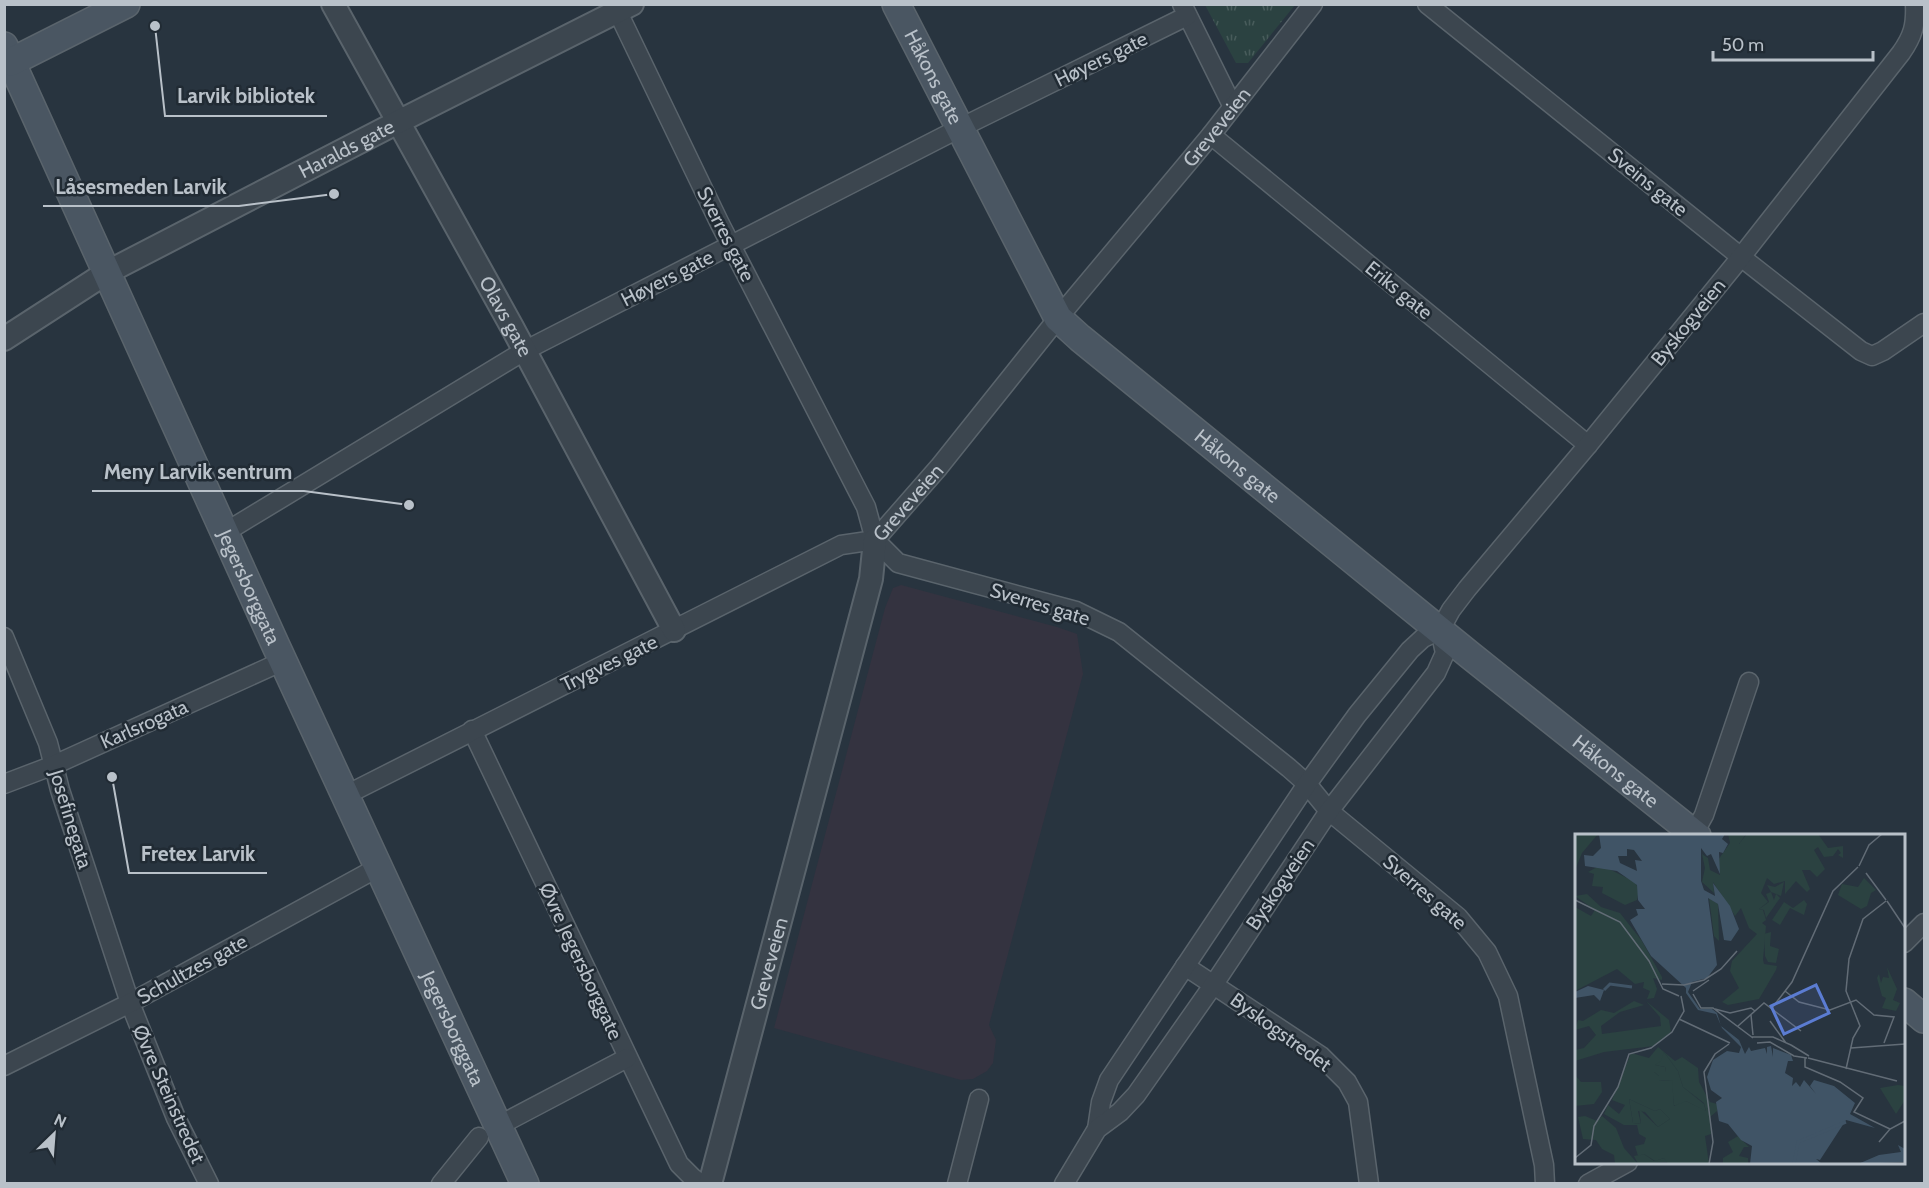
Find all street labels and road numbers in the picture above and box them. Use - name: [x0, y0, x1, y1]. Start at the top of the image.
- street label: Håkons gate: [899, 25, 968, 128]
- street label: Høyers gate: [1051, 26, 1151, 92]
- street label: Greveveien: [1178, 82, 1256, 172]
- street label: Haralds gate: [295, 114, 398, 183]
- street label: Sveins gate: [1603, 143, 1693, 221]
- street label: Sverres gate: [692, 183, 760, 285]
- street label: Høyers gate: [617, 245, 717, 311]
- street label: Eriks gate: [1361, 256, 1437, 324]
- street label: Olavs gate: [474, 272, 538, 361]
- street label: Byskogveien: [1646, 274, 1730, 370]
- street label: Håkons gate: [1190, 424, 1285, 508]
- street label: Greveveien: [868, 459, 948, 546]
- street label: Jegersborggata: [212, 525, 286, 649]
- street label: Sverres gate: [987, 577, 1093, 631]
- street label: Trygves gate: [557, 629, 661, 697]
- street label: Karlsrogata: [97, 694, 192, 754]
- street label: Håkons gate: [1568, 730, 1664, 813]
- street label: Josefinegata: [44, 766, 98, 872]
- street label: Byskogveien: [1241, 834, 1319, 934]
- street label: Sverres gate: [1378, 849, 1472, 935]
- street label: Øvre Jegersborggate: [534, 879, 628, 1043]
- street label: Greveveien: [745, 915, 793, 1013]
- street label: Schultzes gate: [133, 929, 251, 1009]
- street label: Jegersborggata: [416, 966, 490, 1090]
- street label: Byskogstredet: [1226, 987, 1336, 1077]
- street label: Øvre Steinstredet: [128, 1021, 210, 1167]

